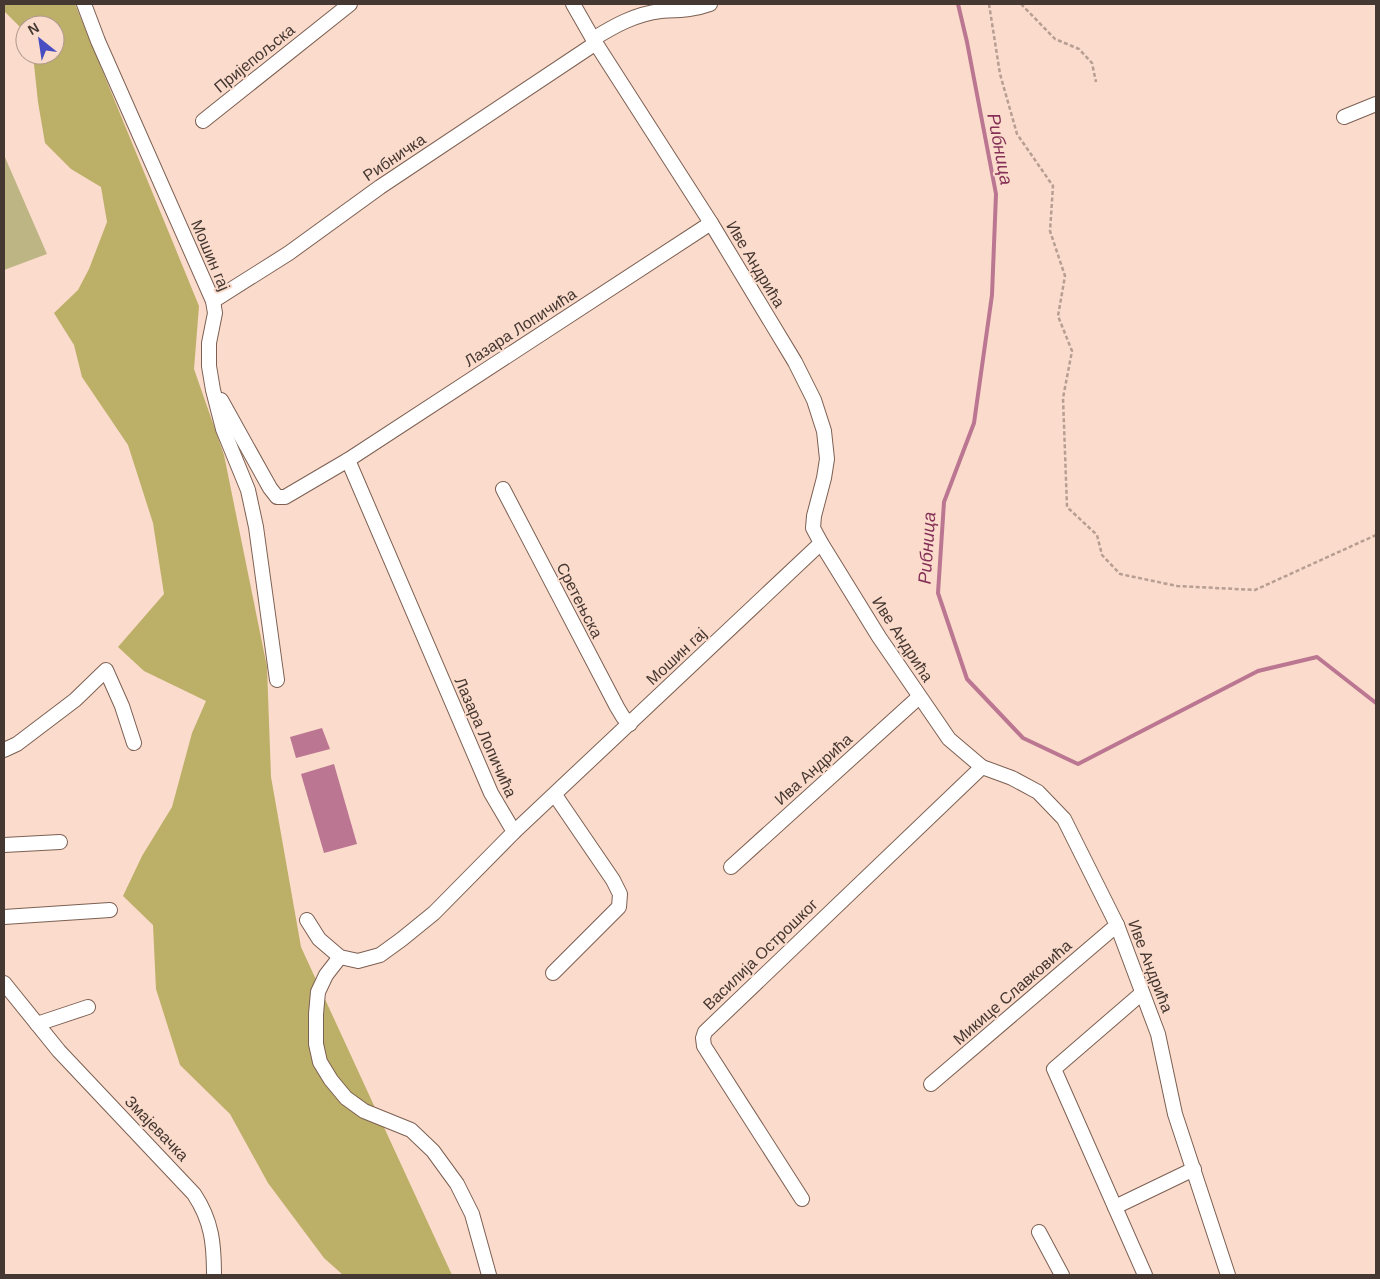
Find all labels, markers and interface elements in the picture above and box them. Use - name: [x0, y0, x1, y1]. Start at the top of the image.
- north arrow: [15, 15, 65, 65]
- text: N: [25, 19, 42, 38]
- street label: Пријепољска: [211, 21, 298, 96]
- water label: Рибница: [983, 111, 1017, 187]
- street label: Рибничка: [360, 130, 429, 184]
- street label: Мошин гај: [188, 217, 233, 293]
- street label: Иве Андрића: [723, 218, 788, 311]
- street label: Лазара Лопичића: [461, 285, 579, 370]
- water label: Рибница: [914, 511, 940, 585]
- street label: Сретењска: [553, 560, 606, 641]
- street label: Иве Андрића: [869, 594, 936, 685]
- street label: Мошин гај: [643, 624, 710, 688]
- street label: Лазара Лопичића: [451, 674, 520, 800]
- street label: Ива Андрића: [771, 730, 855, 808]
- street label: Василија Острошког: [700, 895, 821, 1013]
- street label: Иве Андрића: [1125, 918, 1176, 1015]
- street label: Микице Славковића: [950, 937, 1075, 1048]
- street label: Змајевачка: [122, 1092, 192, 1164]

